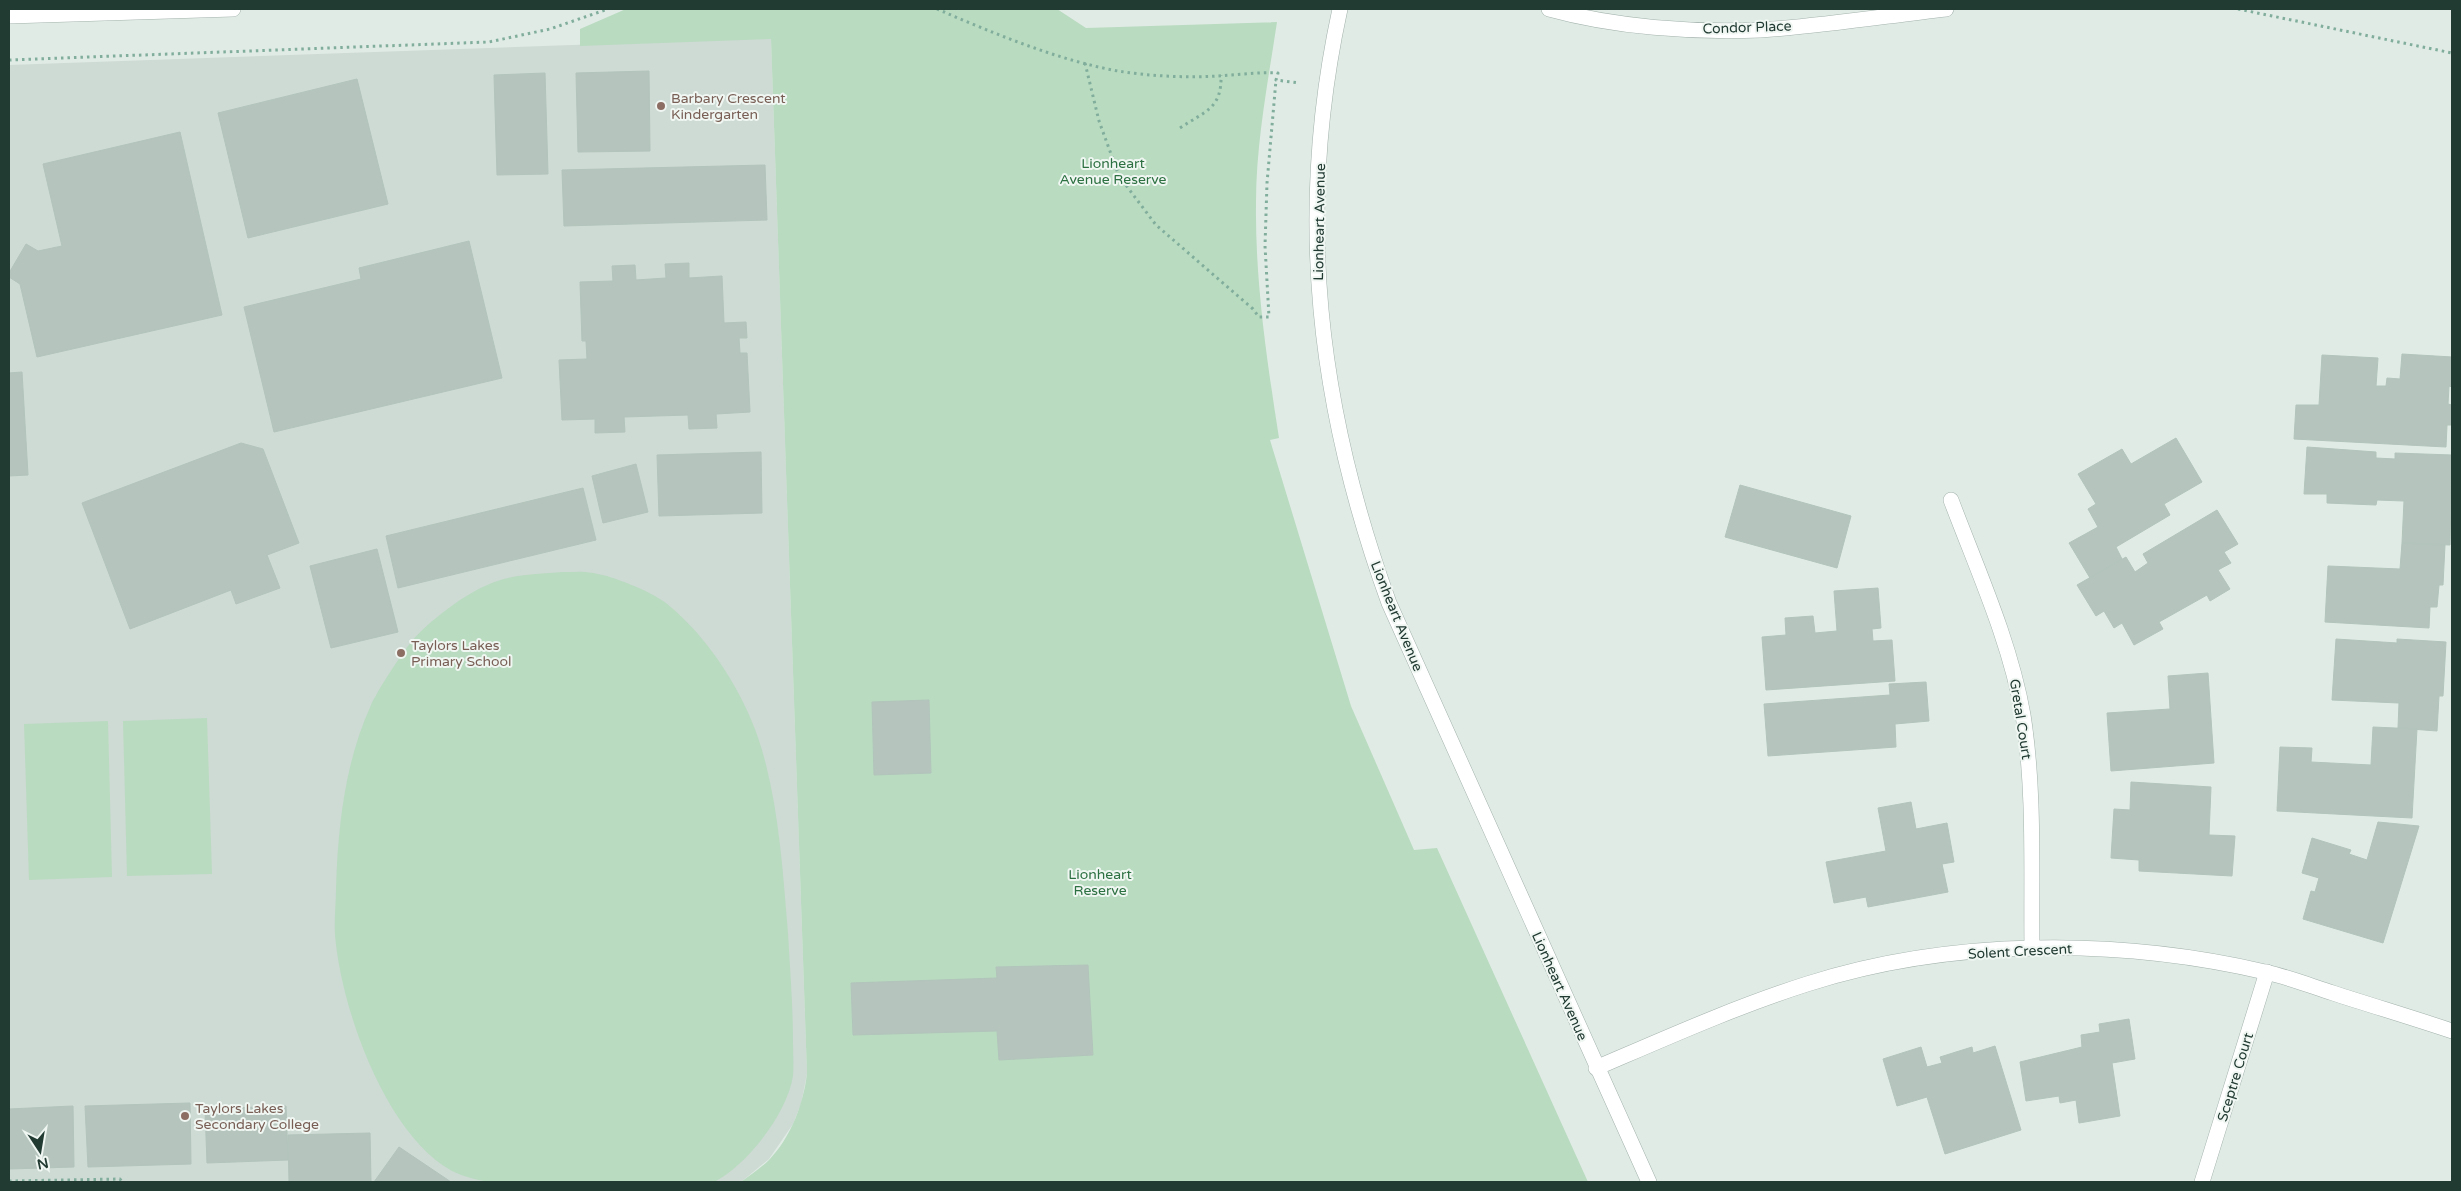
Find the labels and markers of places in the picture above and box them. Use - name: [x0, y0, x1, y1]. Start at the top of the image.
- place label: Barbary Crescent Kindergarten: [671, 90, 786, 123]
- marker: Barbary Crescent Kindergarten: [655, 100, 667, 112]
- place label: Taylors Lakes Primary School: [411, 637, 512, 670]
- marker: Taylors Lakes Primary School: [395, 647, 407, 659]
- place label: Taylors Lakes Secondary College: [195, 1100, 319, 1133]
- marker: Taylors Lakes Secondary College: [179, 1110, 191, 1122]

